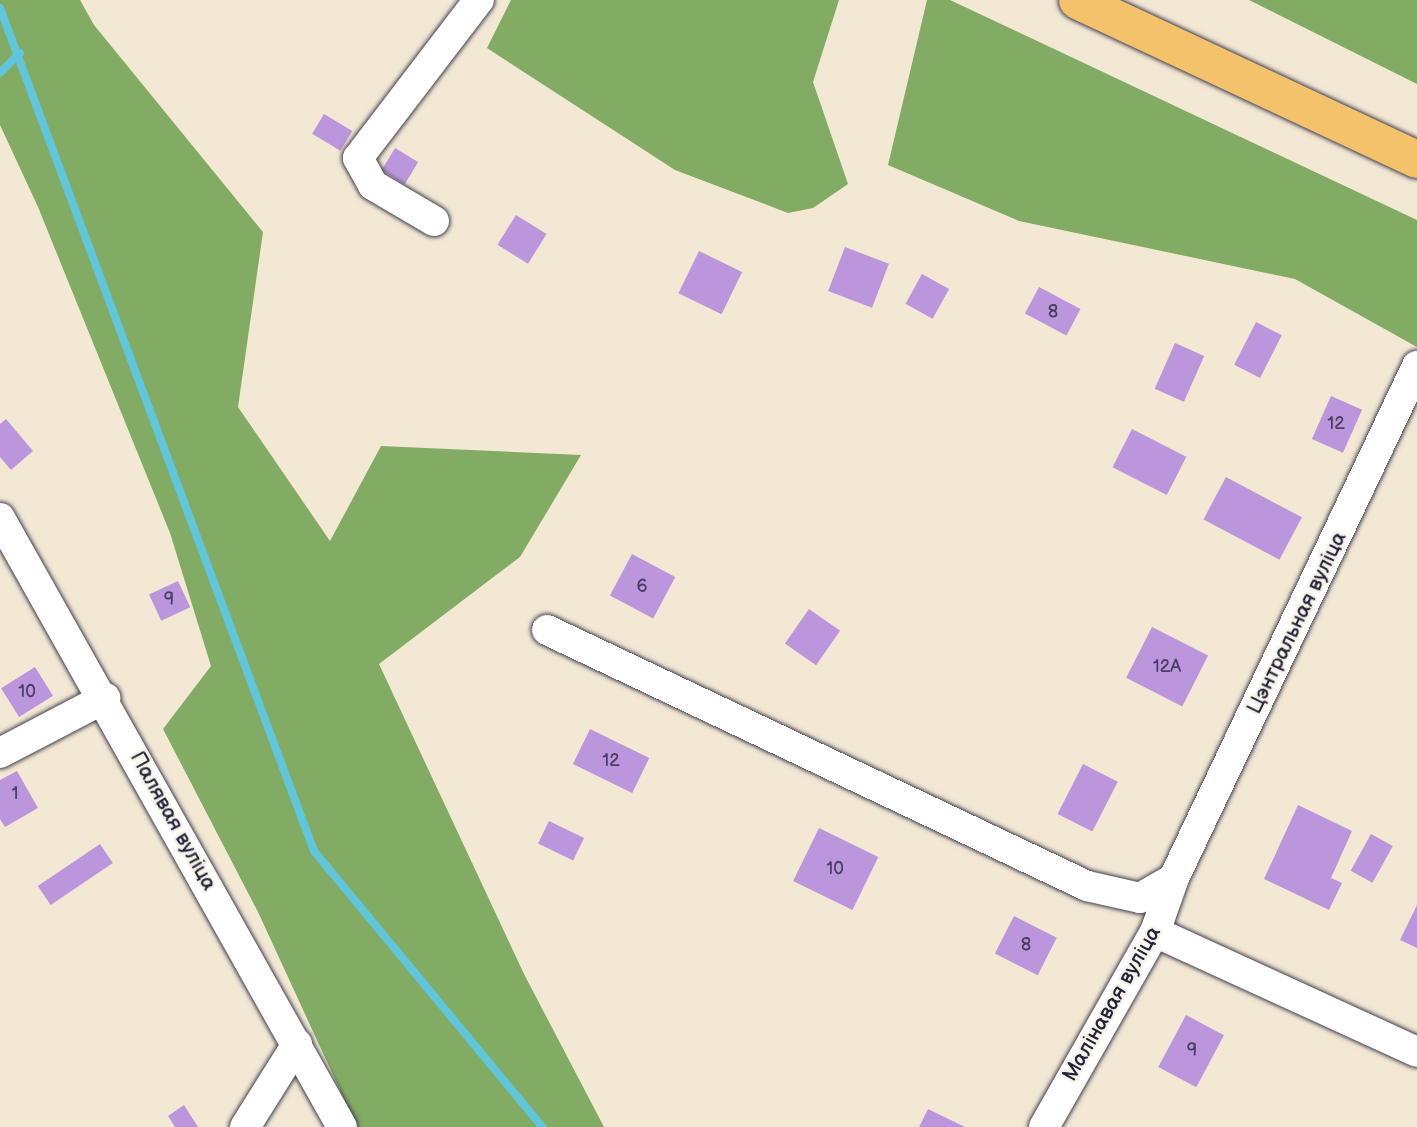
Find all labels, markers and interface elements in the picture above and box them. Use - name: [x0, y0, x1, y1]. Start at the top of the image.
- house number: 8: [1048, 301, 1058, 323]
- house number: 12: [1327, 413, 1345, 435]
- street label: Цэнтральная вуліца: [1242, 528, 1352, 718]
- house number: 6: [637, 576, 647, 598]
- house number: 9: [164, 589, 174, 611]
- house number: 12А: [1153, 656, 1181, 678]
- house number: 10: [18, 681, 36, 703]
- street label: Палявая вуліца: [124, 747, 222, 895]
- house number: 12: [602, 750, 620, 772]
- house number: 1: [12, 783, 18, 805]
- house number: 10: [826, 858, 844, 880]
- street label: Малінавая вуліца: [1057, 922, 1167, 1086]
- house number: 8: [1021, 934, 1031, 956]
- house number: 9: [1187, 1040, 1197, 1062]

